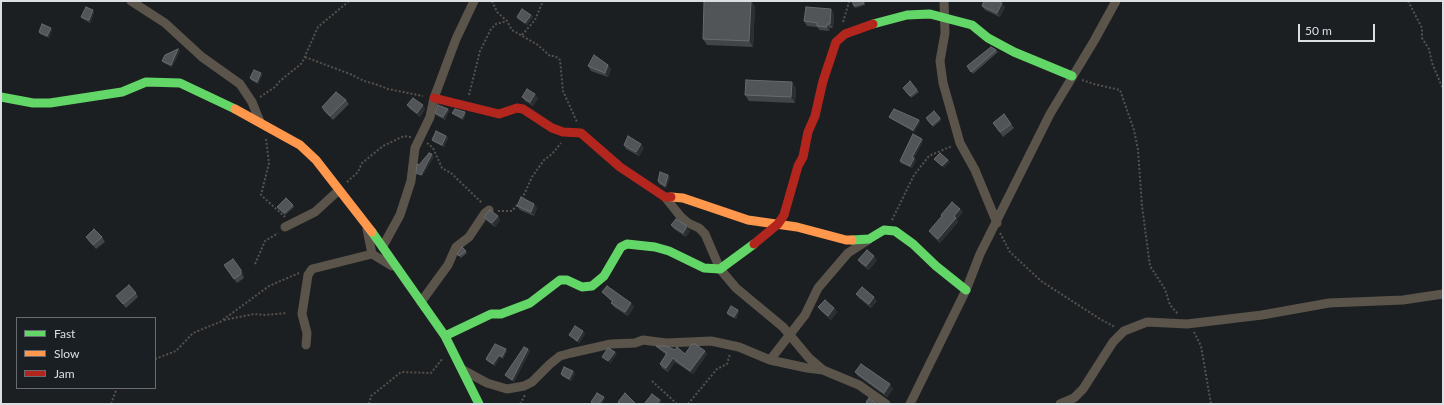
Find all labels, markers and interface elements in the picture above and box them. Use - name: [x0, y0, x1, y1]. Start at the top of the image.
- scale bar: [1300, 16, 1377, 42]
- text: 50 m: [1305, 23, 1332, 38]
- legend: [16, 317, 156, 389]
- text: Fast: [54, 326, 75, 341]
- text: Slow: [54, 346, 79, 361]
- text: Jam: [54, 366, 75, 381]

